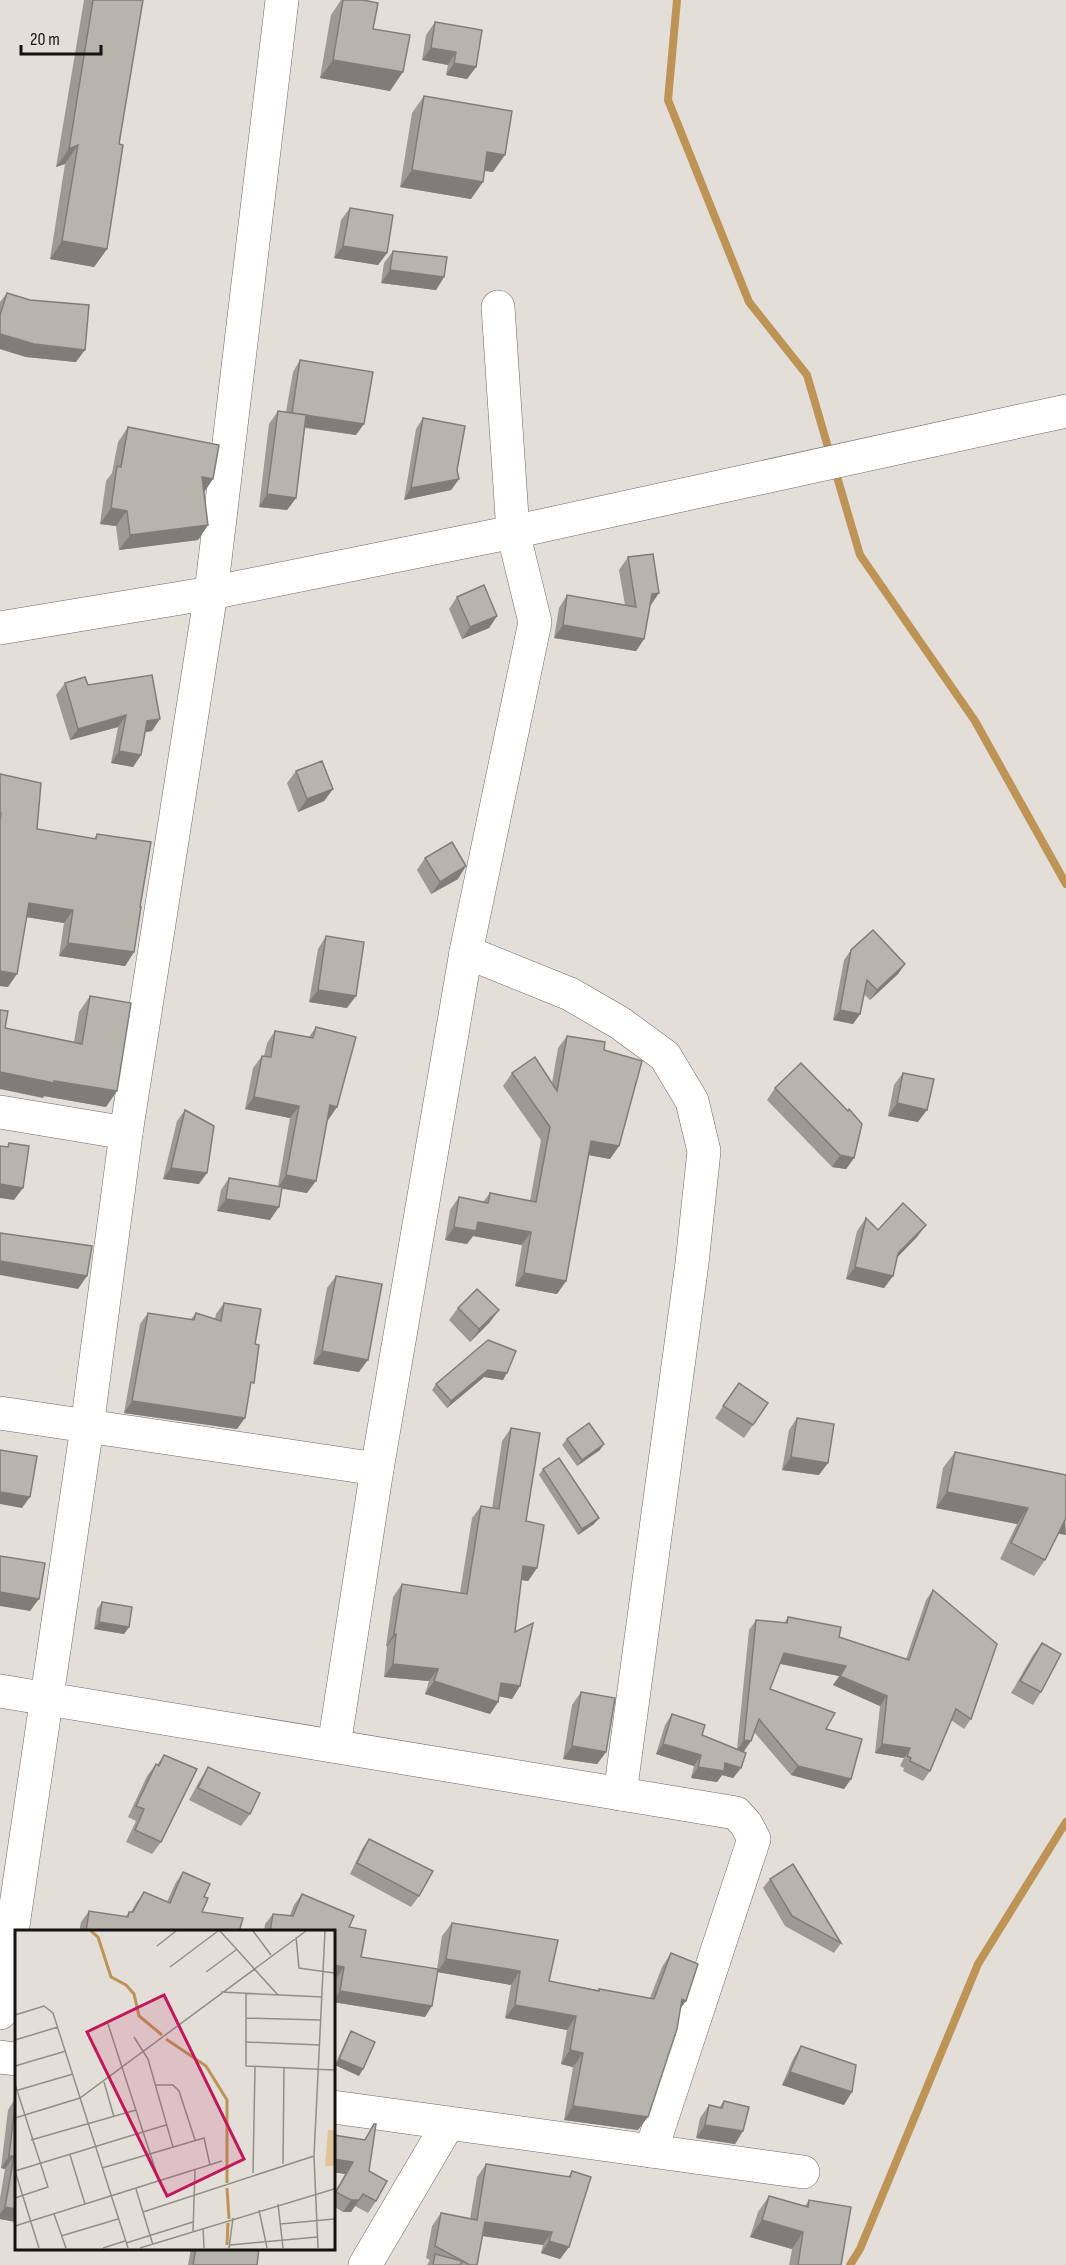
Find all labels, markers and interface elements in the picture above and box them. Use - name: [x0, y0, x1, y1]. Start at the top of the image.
- scale bar: [21, 18, 100, 56]
- text: 20 m: [30, 29, 60, 50]
- inset map: [15, 1930, 334, 2250]

